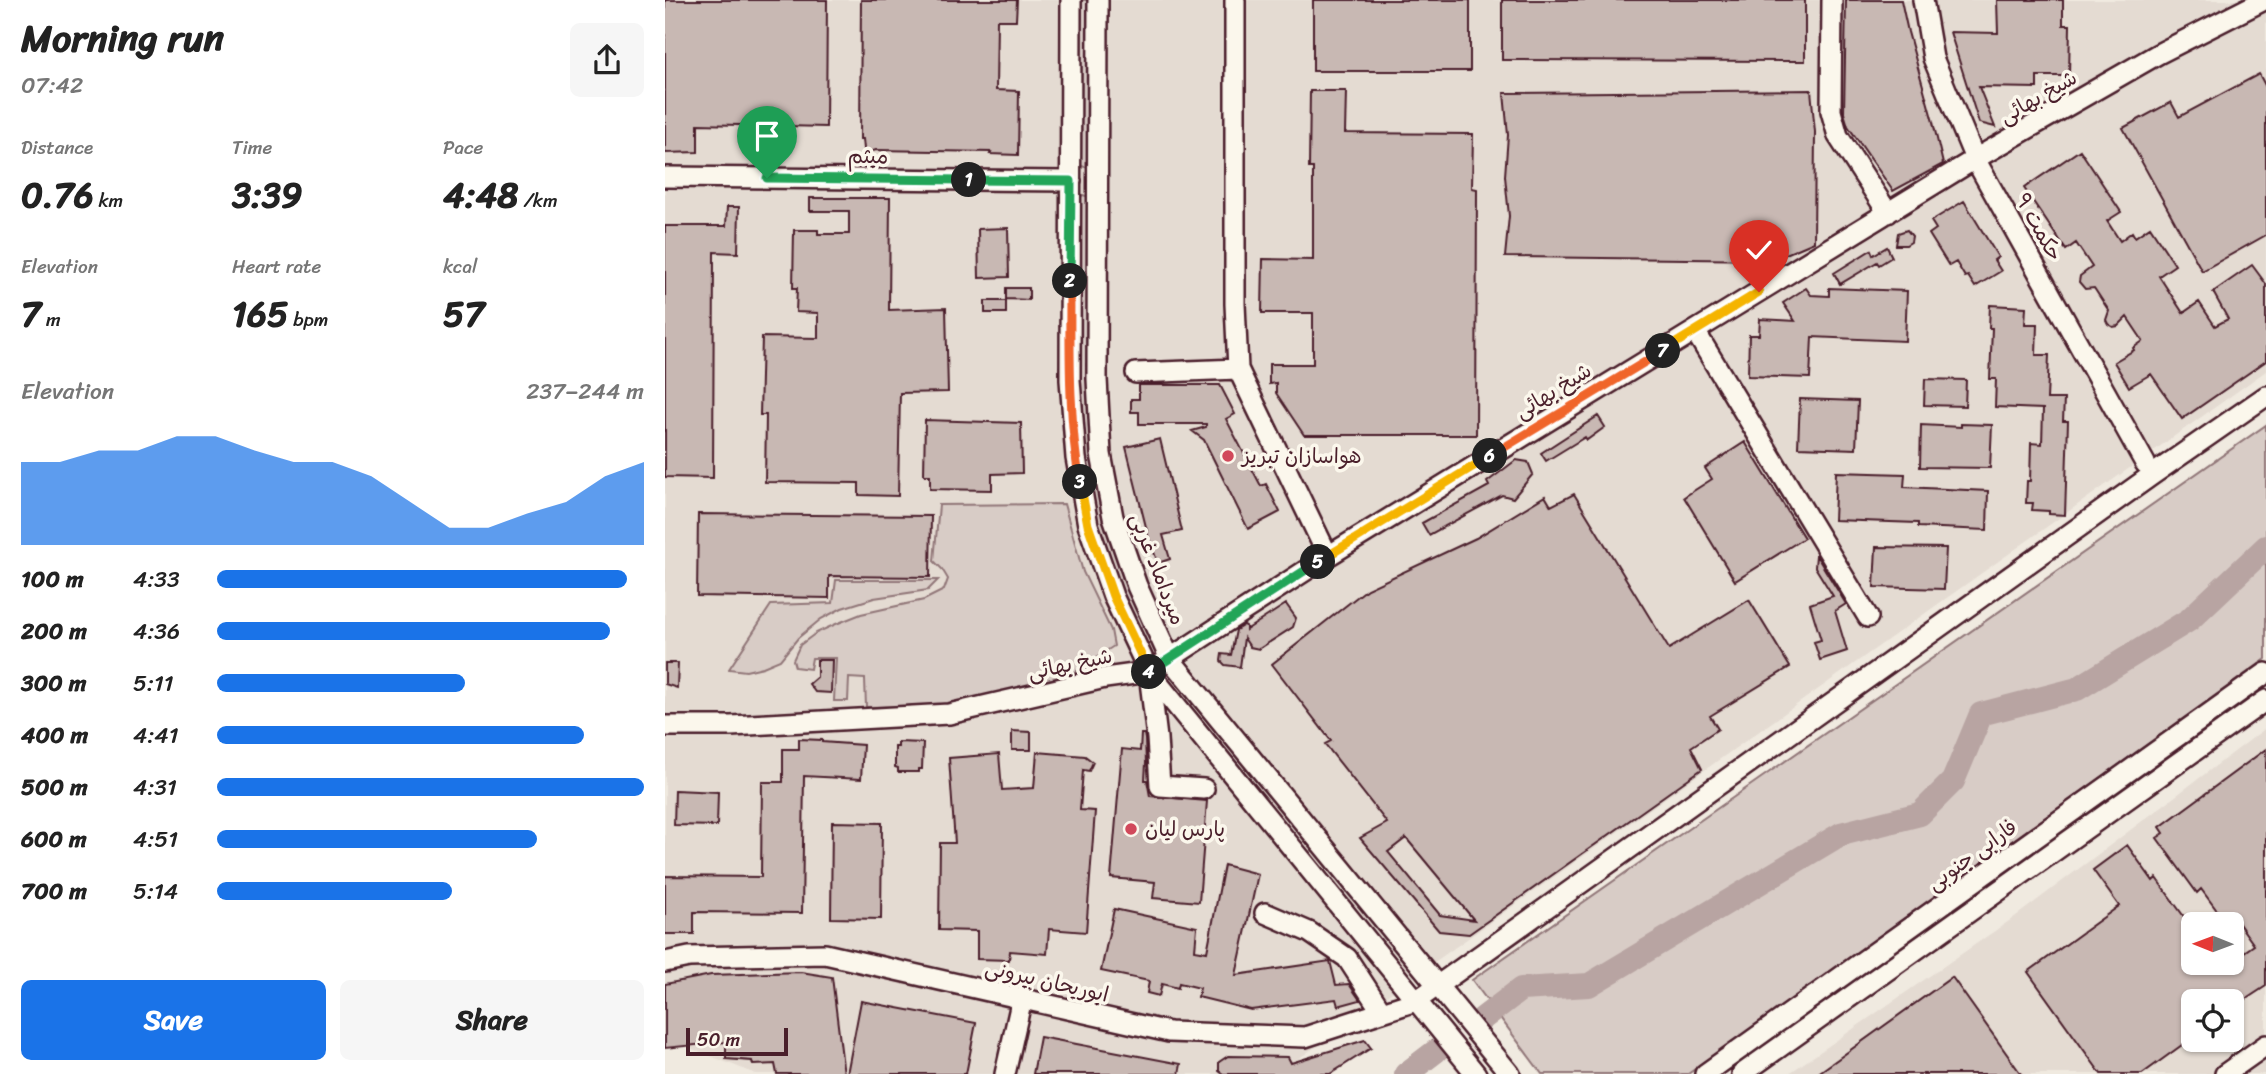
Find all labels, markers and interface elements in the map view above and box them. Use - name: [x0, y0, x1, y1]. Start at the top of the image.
- text: Morning run: [21, 5, 224, 72]
- button: share: [570, 23, 644, 97]
- street label: شیخ بهائی: [1991, 59, 2085, 135]
- text: 07:42: [21, 65, 83, 106]
- pin: [737, 106, 797, 178]
- icon: arrive: [748, 117, 786, 155]
- text: Distance: [21, 131, 93, 164]
- text: Time: [232, 131, 272, 164]
- text: Pace: [443, 131, 483, 164]
- street label: میثم: [847, 137, 889, 175]
- pin: 1: [951, 162, 987, 198]
- text: 1: [964, 163, 973, 196]
- text: 0.76: [21, 164, 94, 226]
- text: 3:39: [232, 164, 303, 226]
- text: 4:48: [443, 164, 518, 226]
- text: km: [94, 184, 123, 217]
- text: /km: [518, 184, 557, 217]
- street label: حکمت ۹: [2005, 186, 2073, 268]
- pin: [1729, 220, 1789, 292]
- icon: check: [1740, 231, 1778, 269]
- text: Elevation: [21, 250, 98, 283]
- text: Heart rate: [232, 250, 321, 283]
- text: kcal: [443, 250, 478, 283]
- pin: 2: [1053, 264, 1087, 298]
- text: 2: [1064, 264, 1075, 297]
- text: 7: [21, 283, 41, 345]
- text: 165: [232, 283, 288, 345]
- text: 57: [443, 283, 484, 345]
- text: m: [41, 303, 61, 336]
- text: bpm: [288, 303, 328, 336]
- pin: 7: [1646, 334, 1681, 368]
- text: 7: [1657, 334, 1668, 367]
- street label: شیخ بهائی: [1507, 352, 1599, 430]
- text: Elevation: [21, 371, 114, 412]
- text: 237–244 m: [526, 371, 644, 412]
- place label: هواسازان تبریز: [1240, 437, 1362, 475]
- pin: 6: [1473, 438, 1507, 474]
- text: 6: [1484, 439, 1495, 472]
- marker: هواسازان تبریز: [1220, 448, 1236, 464]
- pin: 3: [1063, 464, 1097, 500]
- text: 3: [1074, 465, 1085, 498]
- street label: میرداماد غربی: [1119, 507, 1197, 631]
- pin: 5: [1301, 544, 1335, 580]
- text: 5: [1312, 545, 1323, 578]
- text: 100 m: [21, 559, 84, 600]
- text: 4:33: [133, 559, 180, 600]
- text: 200 m: [21, 611, 87, 652]
- text: 4:36: [133, 611, 180, 652]
- street label: شیخ بهائی: [1024, 637, 1116, 691]
- pin: 4: [1131, 654, 1167, 690]
- text: 4: [1143, 655, 1154, 688]
- text: 300 m: [21, 663, 86, 704]
- text: 5:11: [133, 663, 174, 704]
- text: 400 m: [21, 715, 88, 756]
- text: 4:41: [133, 715, 179, 756]
- text: 500 m: [21, 767, 88, 808]
- text: 4:31: [133, 767, 177, 808]
- street label: فارابی جنوبی: [1918, 809, 2026, 901]
- place label: پارس لیان: [1145, 810, 1225, 848]
- text: 600 m: [21, 819, 87, 860]
- text: 4:51: [133, 819, 178, 860]
- marker: پارس لیان: [1123, 821, 1139, 837]
- text: 700 m: [21, 871, 87, 912]
- text: 5:14: [133, 871, 178, 912]
- north arrow: [2181, 912, 2243, 975]
- map controls: [2181, 912, 2244, 1052]
- street label: ابوریحان بیرونی: [981, 948, 1113, 1014]
- button: Save: [21, 980, 326, 1060]
- button: Share: [340, 980, 644, 1060]
- button: locate: [2181, 989, 2244, 1052]
- text: 50 m: [697, 1023, 740, 1056]
- scale bar: [686, 1025, 787, 1057]

